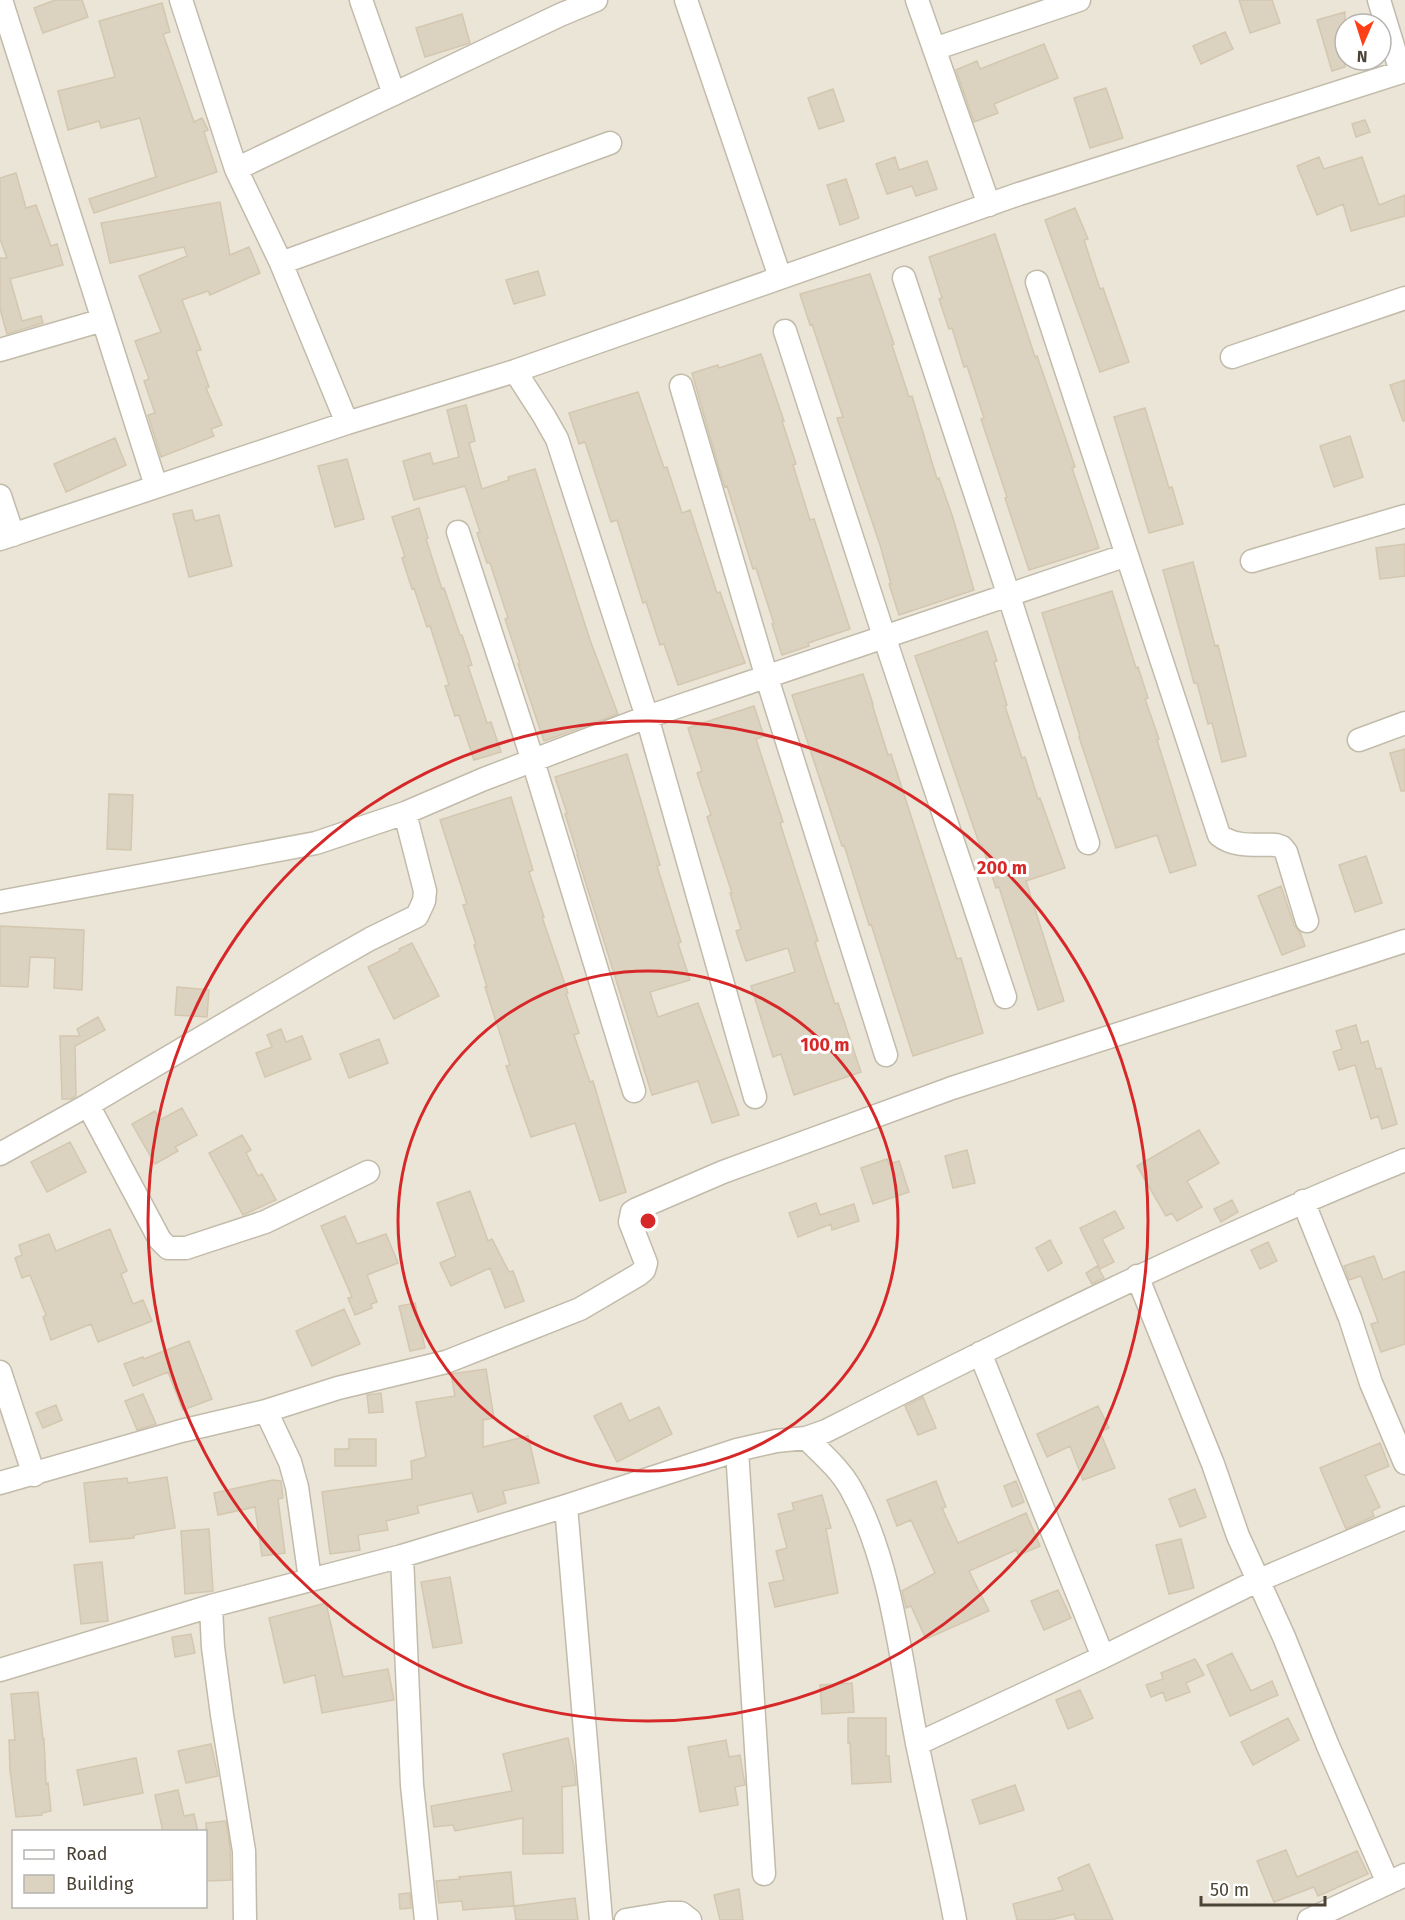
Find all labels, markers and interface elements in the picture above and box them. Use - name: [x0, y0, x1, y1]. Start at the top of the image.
- north arrow: [1333, 12, 1393, 72]
- text: N: [1356, 47, 1368, 66]
- text: 200 m: [977, 857, 1027, 879]
- text: 100 m: [801, 1034, 849, 1056]
- centre of rings: [638, 1211, 658, 1231]
- legend: [12, 1830, 207, 1908]
- text: Road: [66, 1843, 108, 1865]
- scale bar: [1201, 1869, 1326, 1907]
- text: Building: [66, 1873, 134, 1895]
- text: 50 m: [1210, 1879, 1249, 1901]

